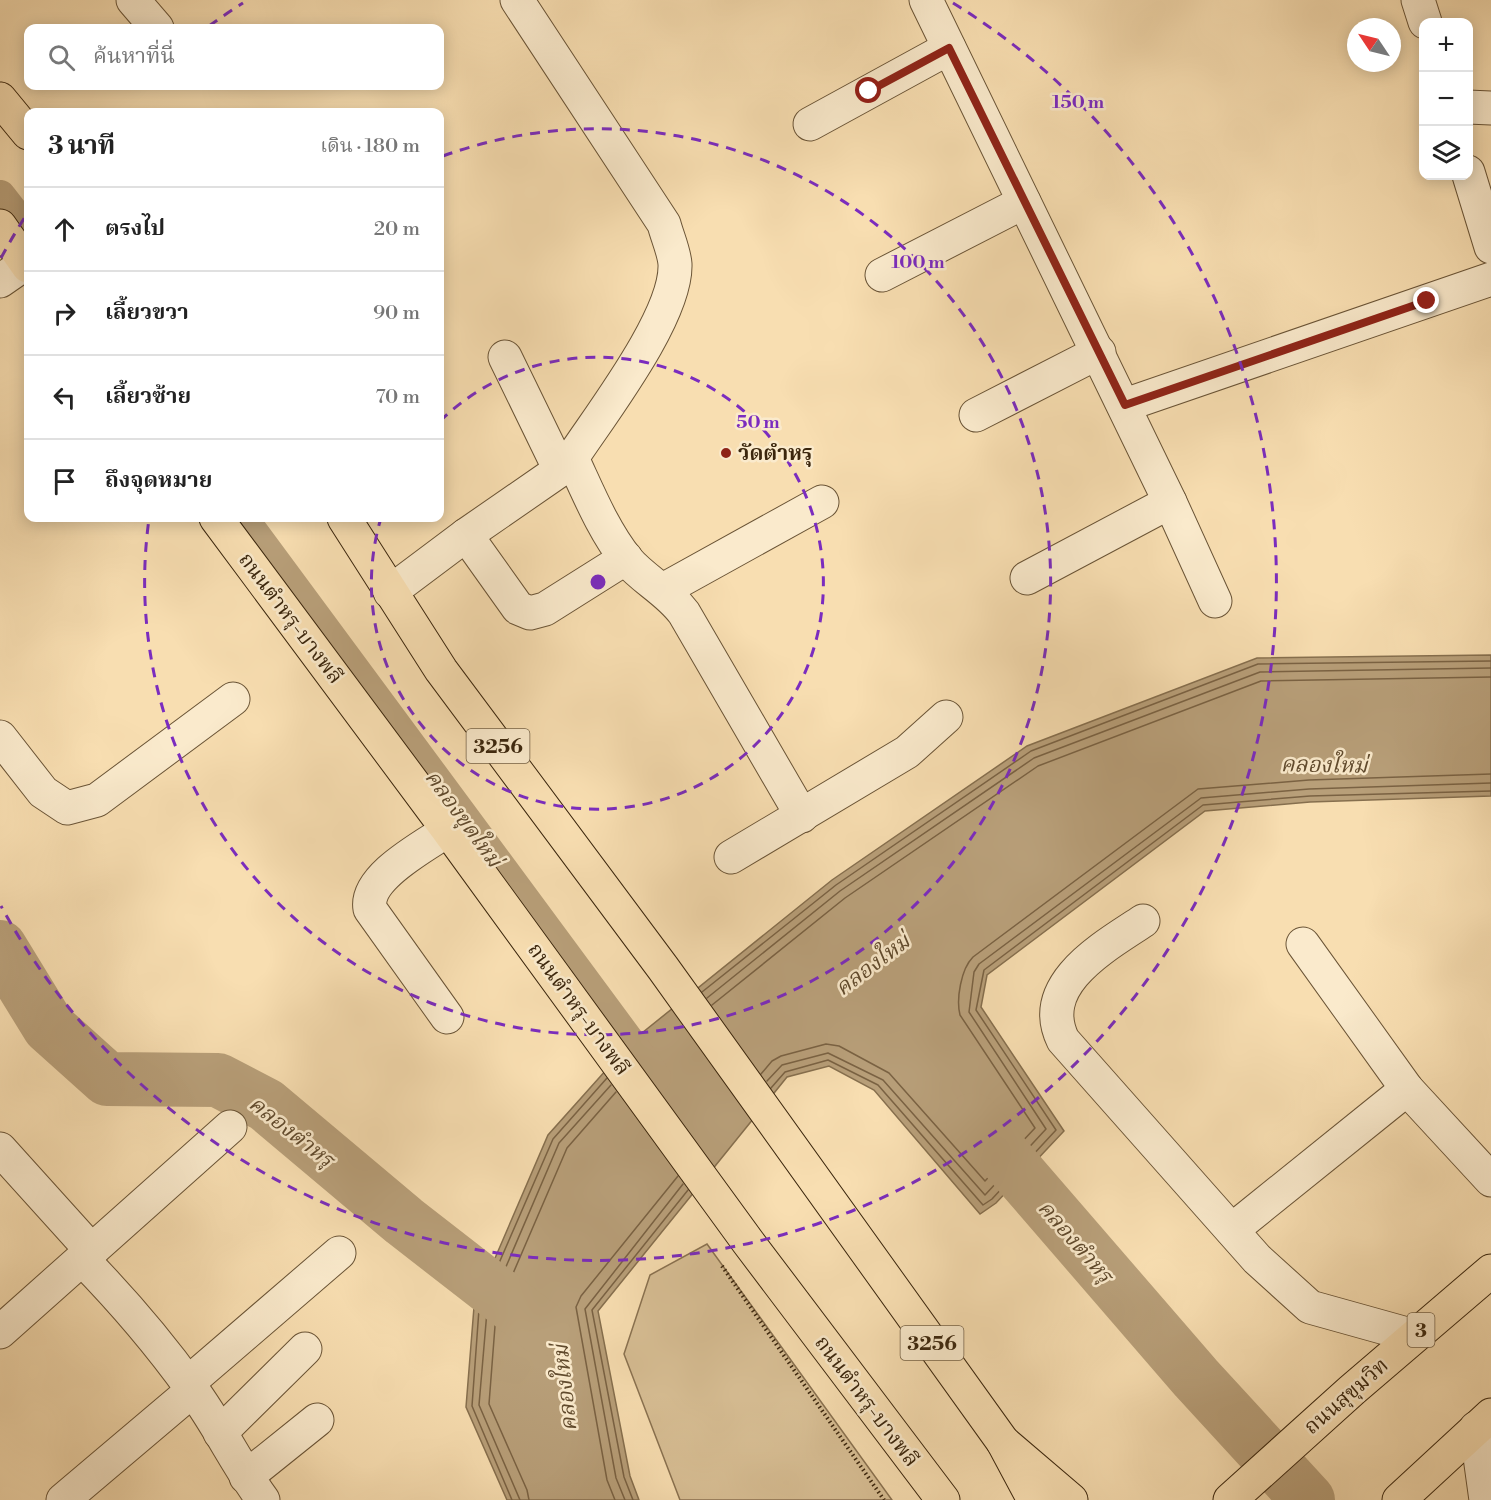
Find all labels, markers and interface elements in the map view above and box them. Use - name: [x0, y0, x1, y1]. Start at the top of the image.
- north arrow: [1347, 18, 1401, 72]
- map controls: [1419, 18, 1473, 180]
- button: +: [1419, 18, 1473, 72]
- search box: [24, 24, 444, 90]
- icon: search: [45, 41, 78, 74]
- text: ค้นหาที่นี่: [93, 43, 175, 70]
- button: −: [1419, 72, 1473, 126]
- route start: [855, 77, 881, 103]
- text: 150 m: [1052, 91, 1105, 114]
- button: layers: [1419, 126, 1473, 180]
- text: 3 นาที: [48, 130, 115, 162]
- text: เดิน · 180 m: [320, 134, 420, 159]
- icon: ahead: [48, 213, 81, 246]
- text: ตรงไป: [105, 215, 165, 242]
- text: 20 m: [374, 217, 420, 242]
- text: 100 m: [891, 251, 945, 274]
- route end: [1413, 287, 1439, 313]
- icon: right: [48, 297, 81, 330]
- text: เลี้ยวขวา: [105, 299, 189, 326]
- text: 90 m: [373, 301, 420, 326]
- icon: left: [48, 381, 81, 414]
- text: เลี้ยวซ้าย: [105, 383, 191, 410]
- text: 70 m: [376, 385, 420, 410]
- text: 50 m: [736, 411, 780, 434]
- place label: วัดตำหรุ: [738, 441, 813, 467]
- marker: วัดตำหรุ: [719, 446, 733, 460]
- icon: arrive: [48, 465, 81, 498]
- text: ถึงจุดหมาย: [105, 467, 212, 494]
- street label: ถนนตำหรุ-บางพลี: [232, 548, 348, 689]
- centre of rings: [588, 572, 608, 592]
- road number: 3256: [466, 729, 530, 763]
- water label: คลองใหม่: [1280, 748, 1371, 780]
- water label: คลองขุดใหม่: [419, 763, 511, 875]
- water label: คลองใหม่: [828, 924, 918, 1002]
- street label: ถนนตำหรุ-บางพลี: [521, 938, 635, 1081]
- water label: คลองตำหรุ: [243, 1091, 341, 1175]
- water label: คลองตำหรุ: [1032, 1195, 1119, 1290]
- road number: 3: [1408, 1313, 1434, 1347]
- road number: 3256: [900, 1326, 964, 1360]
- street label: ถนนตำหรุ-บางพลี: [808, 1331, 924, 1472]
- water label: คลองใหม่: [544, 1340, 583, 1433]
- street label: ถนนสุขุมวิท: [1299, 1353, 1394, 1441]

